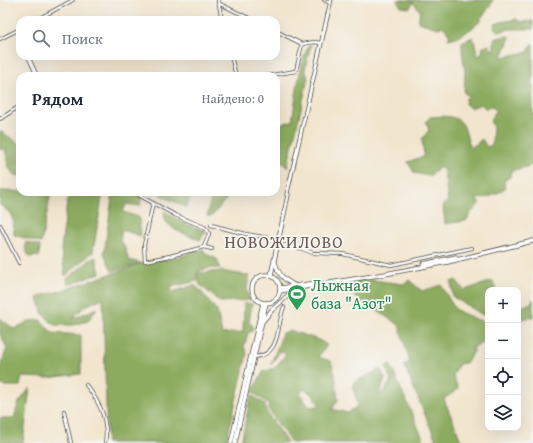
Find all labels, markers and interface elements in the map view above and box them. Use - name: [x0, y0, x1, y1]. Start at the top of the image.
- search box: [16, 16, 280, 60]
- icon: search: [30, 27, 52, 49]
- text: Поиск: [62, 28, 103, 49]
- text: Рядом: [32, 86, 83, 111]
- text: Найдено: 0: [202, 89, 264, 108]
- district label: НОВОЖИЛОВО: [224, 229, 344, 254]
- place label: Лыжная база "Азот": [311, 273, 392, 315]
- sports icon: Лыжная база "Азот": [286, 283, 308, 311]
- map controls: [485, 287, 521, 431]
- button: +: [485, 287, 521, 323]
- button: −: [485, 323, 521, 359]
- button: locate: [485, 359, 521, 395]
- button: layers: [485, 395, 521, 431]

